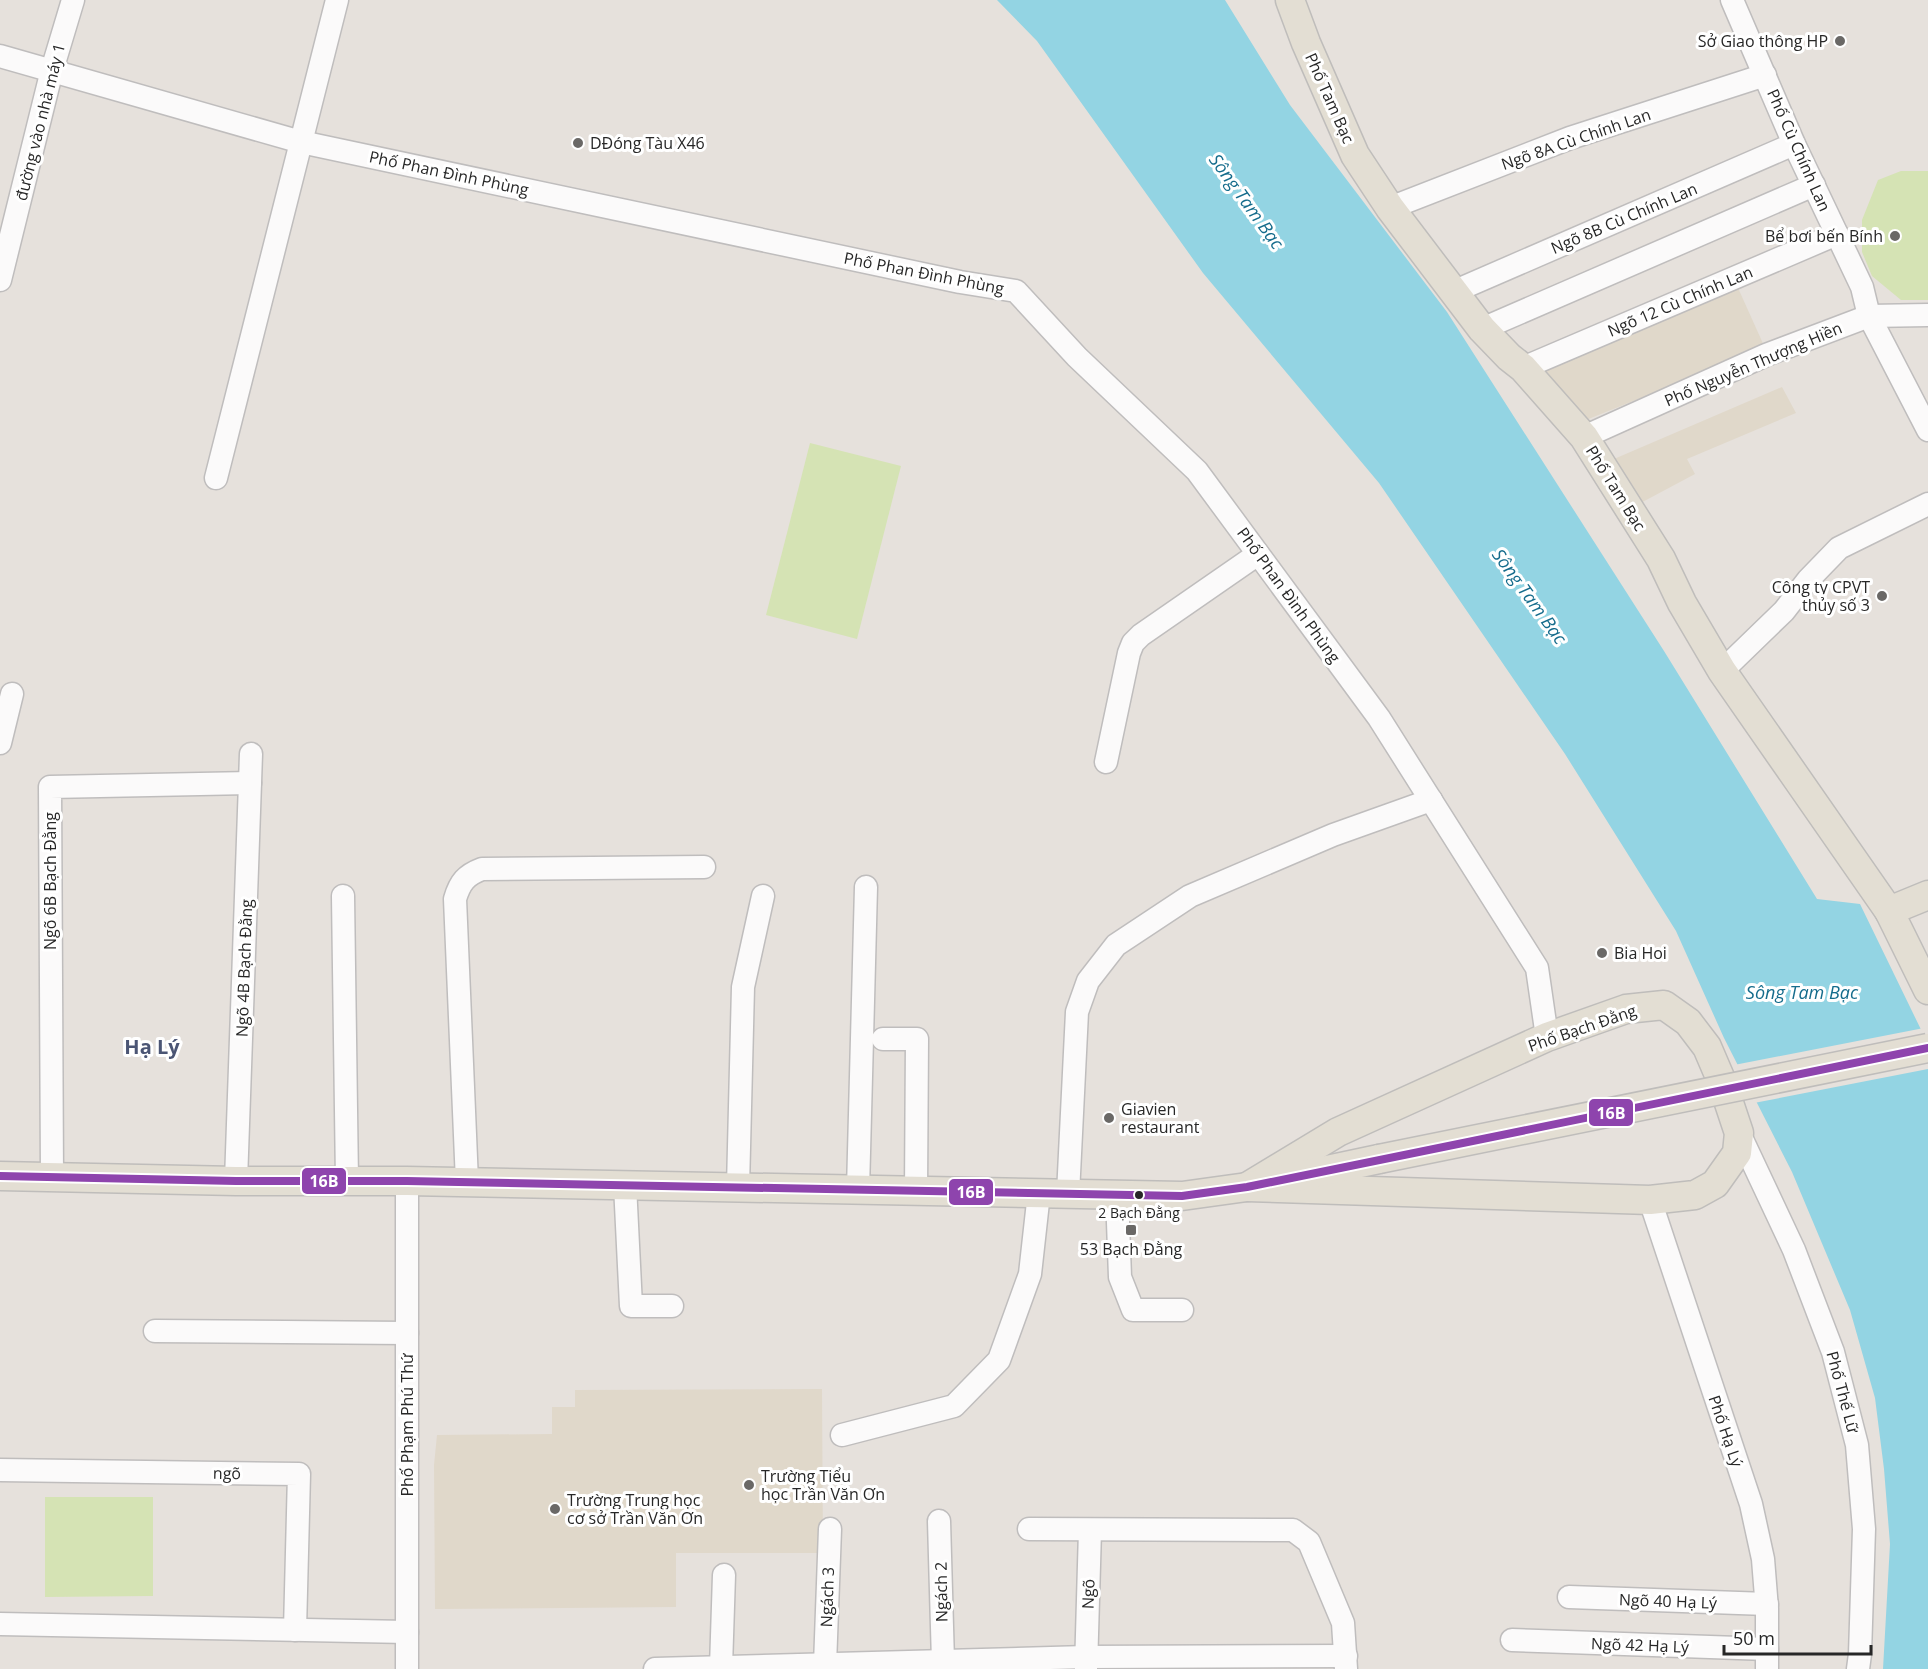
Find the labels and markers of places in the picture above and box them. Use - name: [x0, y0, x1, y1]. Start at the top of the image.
- place label: Sở Giao thông HP: [1698, 30, 1828, 52]
- marker: Sở Giao thông HP: [1833, 34, 1847, 48]
- place label: DĐóng Tàu X46: [590, 132, 705, 154]
- marker: DĐóng Tàu X46: [571, 136, 585, 150]
- place label: Bể bơi bến Bính: [1765, 225, 1883, 247]
- marker: Bể bơi bến Bính: [1888, 229, 1902, 243]
- place label: Công ty CPVT thủy số 3: [1772, 576, 1870, 616]
- marker: Công ty CPVT thủy số 3: [1875, 589, 1889, 603]
- place label: Bia Hoi: [1614, 942, 1667, 964]
- marker: Bia Hoi: [1595, 946, 1609, 960]
- place label: Giavien restaurant: [1121, 1098, 1200, 1138]
- marker: Giavien restaurant: [1102, 1111, 1116, 1125]
- marker: 2 Bạch Đằng: [1133, 1189, 1145, 1201]
- place label: 2 Bạch Đằng: [1098, 1203, 1180, 1222]
- marker: 53 Bạch Đằng: [1124, 1223, 1138, 1237]
- place label: 53 Bạch Đằng: [1080, 1238, 1182, 1260]
- place label: Trường Tiểu học Trần Văn Ơn: [761, 1465, 885, 1505]
- marker: Trường Tiểu học Trần Văn Ơn: [742, 1478, 756, 1492]
- place label: Trường Trung học cơ sở Trần Văn Ơn: [567, 1489, 703, 1529]
- marker: Trường Trung học cơ sở Trần Văn Ơn: [548, 1502, 562, 1516]

